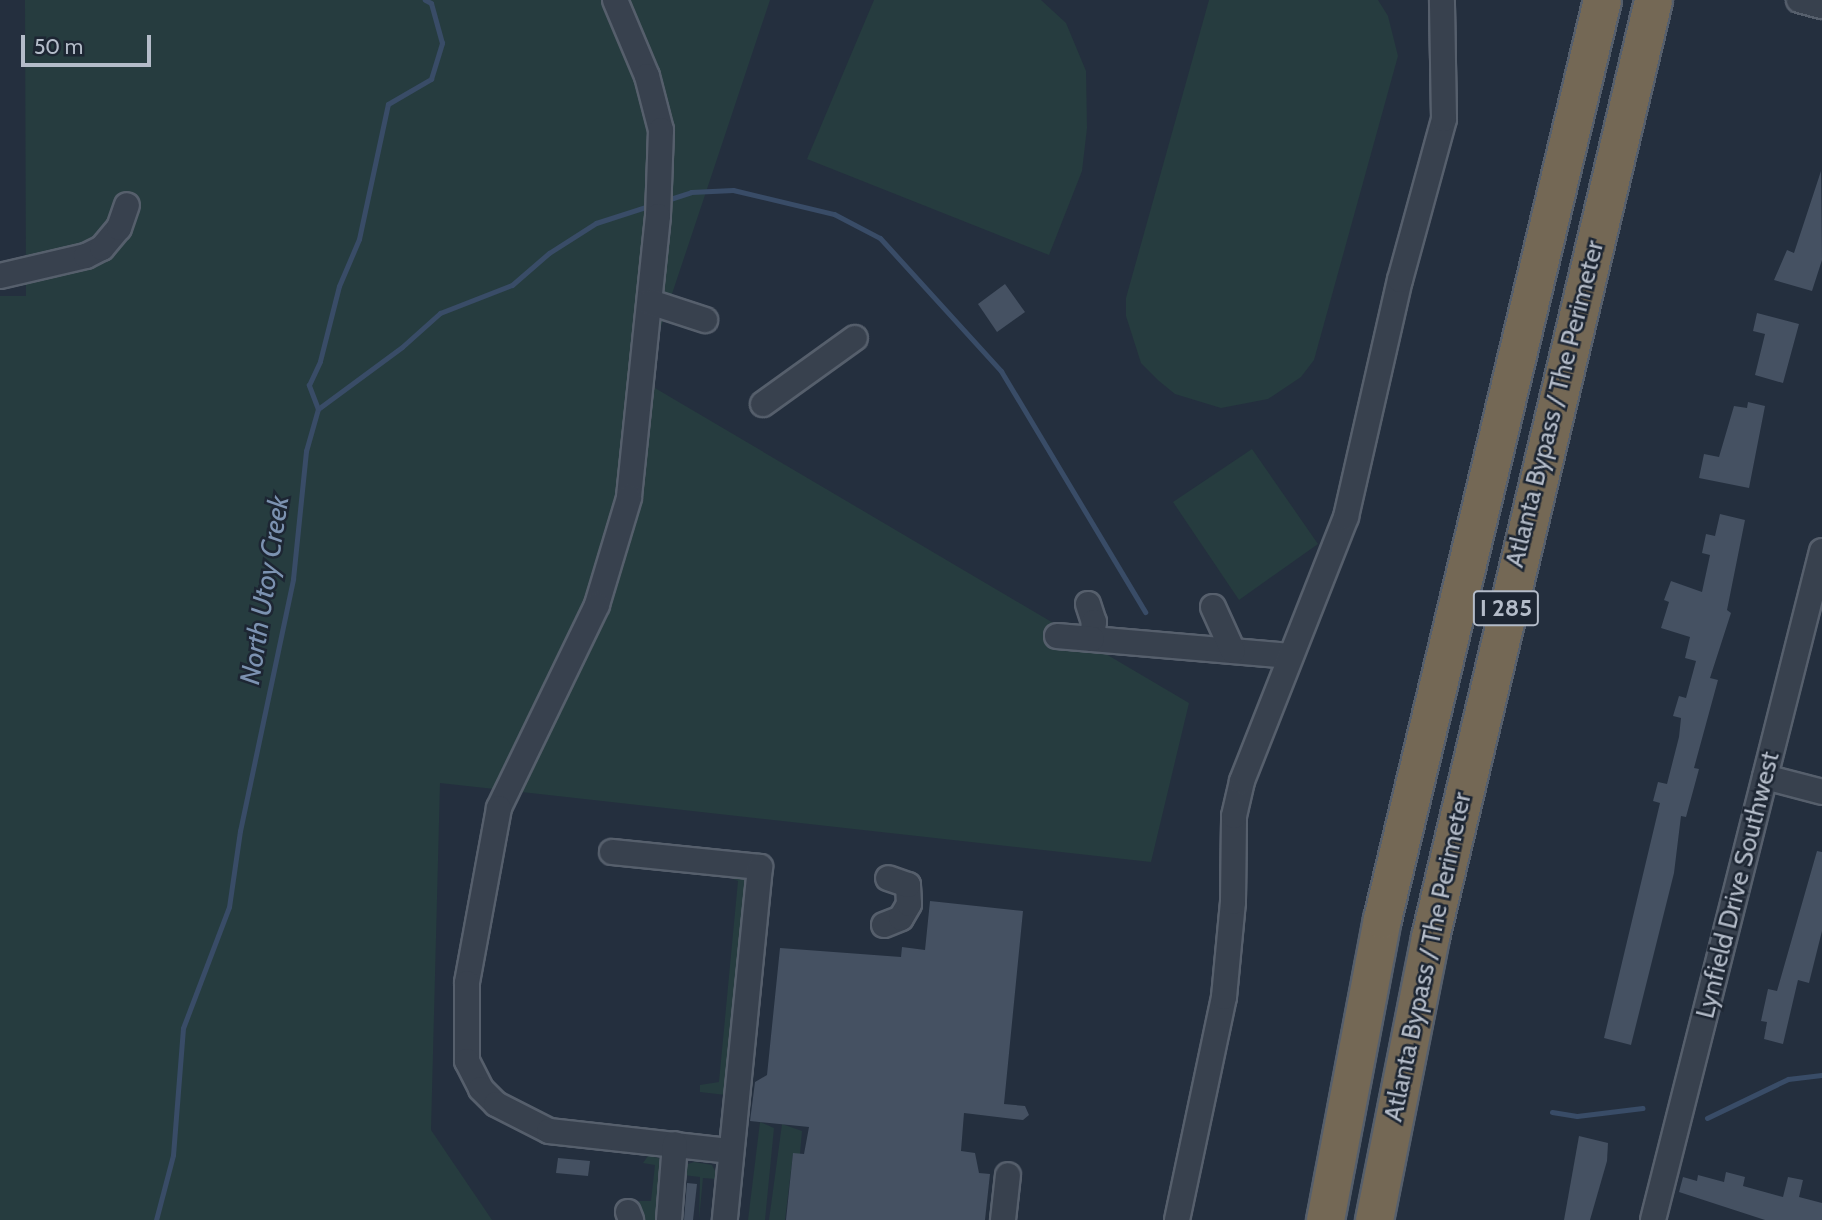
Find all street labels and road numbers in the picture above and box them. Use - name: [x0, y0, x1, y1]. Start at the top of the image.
- street label: Atlanta Bypass / The Perimeter: [1499, 237, 1611, 571]
- road number: I 285: [1473, 588, 1539, 628]
- street label: Lynfield Drive Southwest: [1690, 748, 1786, 1022]
- street label: Atlanta Bypass / The Perimeter: [1378, 790, 1478, 1124]

